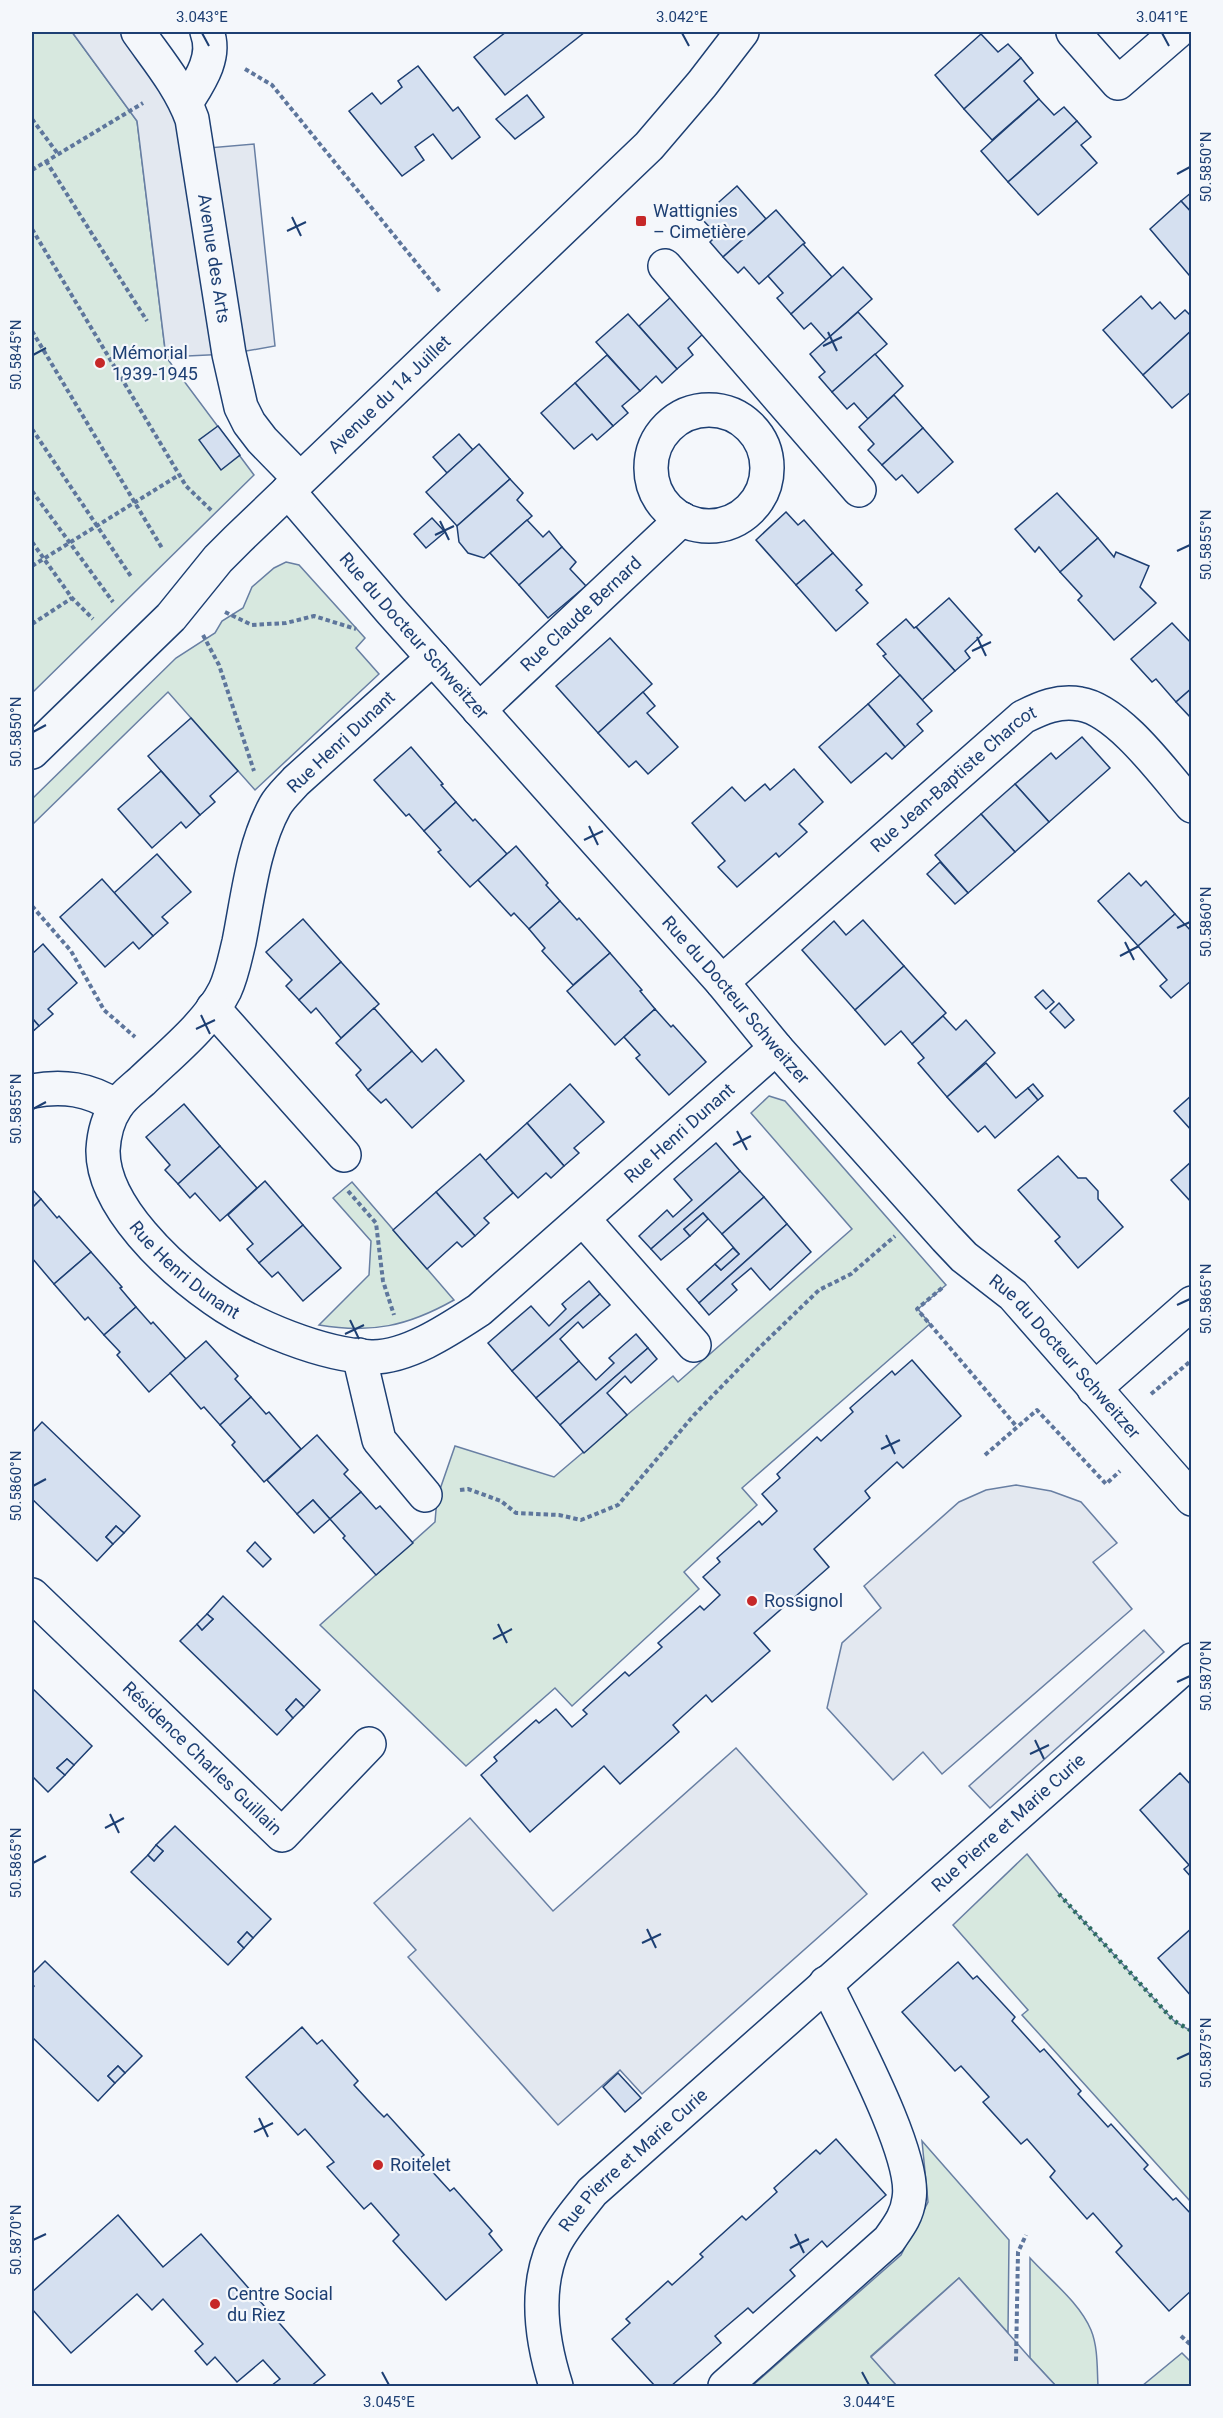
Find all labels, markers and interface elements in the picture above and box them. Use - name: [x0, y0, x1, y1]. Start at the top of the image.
- text: 3.043°E: [176, 8, 228, 26]
- text: 3.042°E: [656, 8, 708, 26]
- text: 3.041°E: [1136, 8, 1188, 26]
- text: 50.5850°N: [1197, 132, 1215, 202]
- street label: Avenue des Arts: [194, 192, 235, 324]
- place label: Wattignies – Cimetière: [653, 200, 746, 242]
- marker: Wattignies – Cimetière: [634, 214, 648, 228]
- text: 50.5845°N: [7, 320, 25, 390]
- street label: Avenue du 14 Juillet: [323, 331, 454, 457]
- place label: Mémorial 1939-1945: [112, 342, 198, 384]
- marker: Mémorial 1939-1945: [93, 356, 107, 370]
- text: 50.5855°N: [1197, 510, 1215, 580]
- street label: Rue du Docteur Schweitzer: [335, 548, 493, 723]
- street label: Rue Claude Bernard: [516, 552, 645, 675]
- street label: Rue Henri Dunant: [282, 686, 399, 797]
- text: 50.5850°N: [7, 697, 25, 767]
- street label: Rue Jean-Baptiste Charcot: [866, 701, 1039, 856]
- text: 50.5860°N: [1197, 887, 1215, 957]
- street label: Rue du Docteur Schweitzer: [658, 911, 814, 1088]
- text: 50.5855°N: [7, 1074, 25, 1144]
- street label: Rue Henri Dunant: [620, 1079, 739, 1187]
- street label: Rue Henri Dunant: [125, 1216, 244, 1323]
- text: 50.5865°N: [1197, 1264, 1215, 1334]
- street label: Rue du Docteur Schweitzer: [985, 1270, 1145, 1443]
- text: 50.5860°N: [7, 1451, 25, 1521]
- place label: Rossignol: [764, 1590, 843, 1611]
- marker: Rossignol: [745, 1594, 759, 1608]
- text: 50.5870°N: [1197, 1641, 1215, 1711]
- street label: Résidence Charles Guillain: [119, 1677, 286, 1839]
- street label: Rue Pierre et Marie Curie: [927, 1749, 1089, 1896]
- text: 50.5865°N: [7, 1828, 25, 1898]
- text: 50.5875°N: [1197, 2018, 1215, 2088]
- street label: Rue Pierre et Marie Curie: [554, 2084, 711, 2235]
- place label: Roitelet: [390, 2154, 451, 2175]
- marker: Roitelet: [371, 2158, 385, 2172]
- text: 50.5870°N: [7, 2205, 25, 2275]
- place label: Centre Social du Riez: [227, 2283, 333, 2325]
- marker: Centre Social du Riez: [208, 2297, 222, 2311]
- text: 3.045°E: [363, 2393, 415, 2411]
- text: 3.044°E: [843, 2393, 895, 2411]

